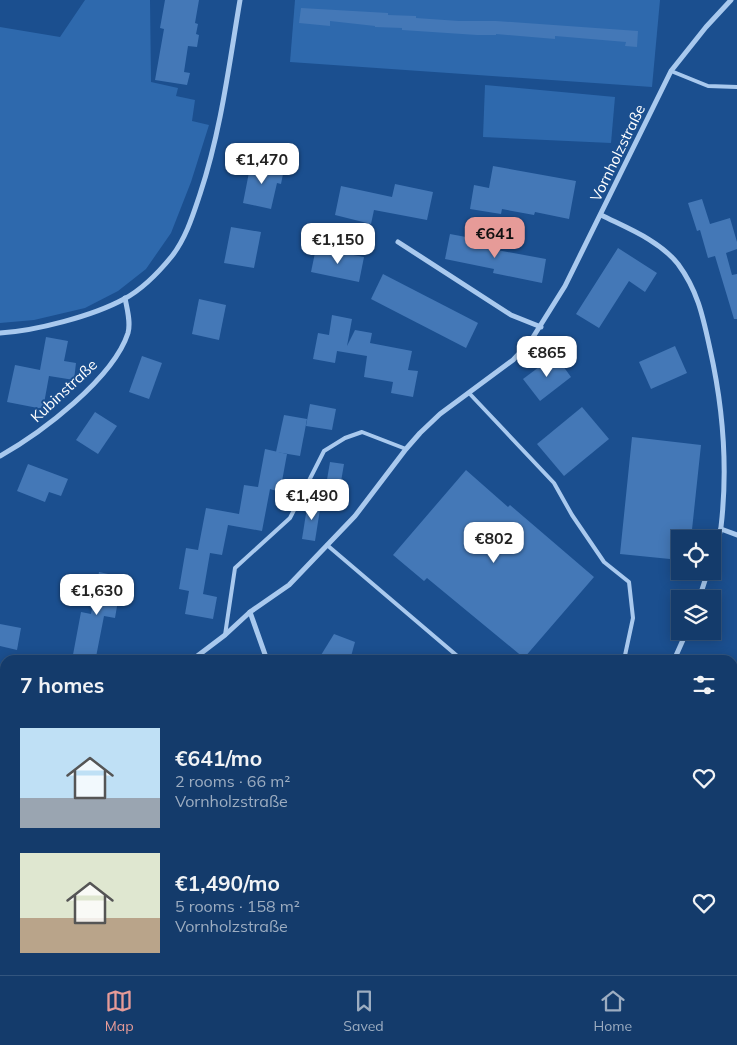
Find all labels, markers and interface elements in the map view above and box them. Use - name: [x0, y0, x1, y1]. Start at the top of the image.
- street label: Vornholzstraße: [586, 101, 649, 204]
- pin: €1,470: [221, 142, 303, 185]
- text: €1,470: [236, 149, 288, 169]
- pin: €641: [465, 216, 525, 259]
- pin: €1,150: [297, 222, 379, 265]
- text: €641: [476, 223, 514, 243]
- text: €1,150: [312, 229, 364, 249]
- pin: €865: [517, 336, 577, 378]
- text: €865: [528, 342, 566, 362]
- street label: Kubinstraße: [26, 355, 101, 426]
- pin: €1,490: [271, 478, 353, 521]
- text: €1,490: [286, 485, 338, 505]
- pin: €802: [464, 522, 524, 564]
- text: €802: [475, 528, 513, 548]
- map controls: [671, 530, 721, 640]
- button: locate: [671, 530, 721, 580]
- pin: €1,630: [56, 574, 138, 616]
- text: €1,630: [71, 580, 123, 600]
- button: layers: [671, 590, 721, 640]
- icon: filters: [690, 671, 718, 699]
- text: 7 homes: [20, 672, 104, 698]
- text: €641/mo: [175, 745, 262, 771]
- icon: home: [60, 748, 120, 808]
- icon: heart: [690, 764, 718, 792]
- text: 2 rooms · 66 m²: [175, 771, 290, 791]
- text: Vornholzstraße: [175, 791, 288, 811]
- text: €1,490/mo: [175, 870, 280, 896]
- icon: home: [60, 873, 120, 933]
- icon: heart: [690, 889, 718, 917]
- text: 5 rooms · 158 m²: [175, 896, 300, 916]
- text: Vornholzstraße: [175, 916, 288, 936]
- tab: Map: [105, 987, 134, 1035]
- tab: Saved: [343, 987, 384, 1035]
- tab: Home: [593, 987, 632, 1035]

